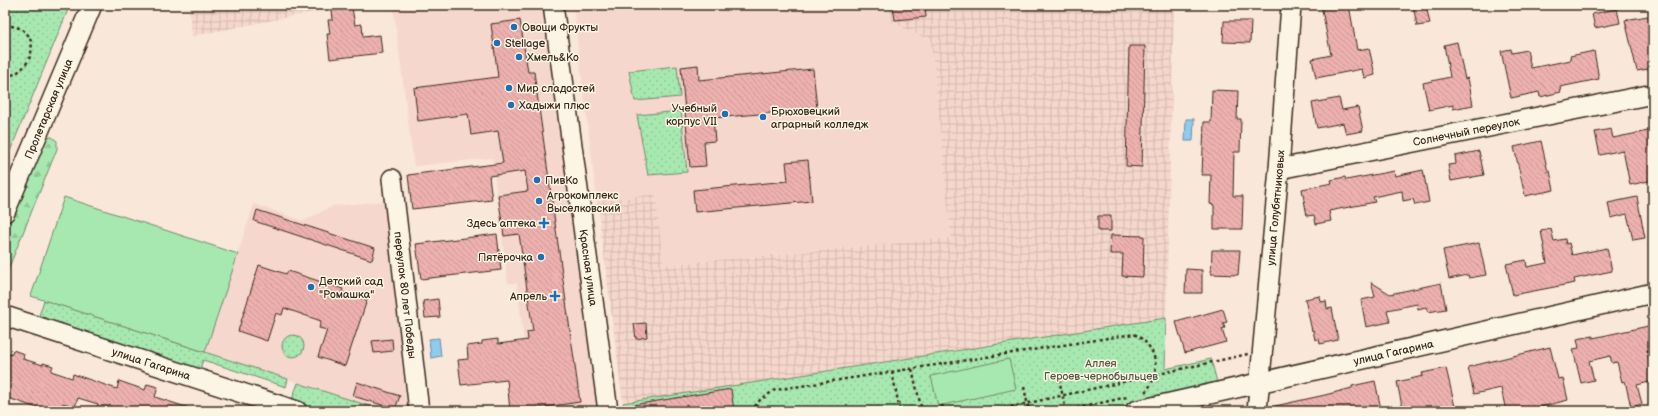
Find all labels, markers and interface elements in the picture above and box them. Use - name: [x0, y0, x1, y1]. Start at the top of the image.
- place label: Овощи Фрукты: [522, 21, 598, 34]
- marker: Овощи Фрукты: [509, 22, 519, 32]
- place label: Stellage: [505, 37, 546, 50]
- marker: Stellage: [492, 38, 502, 48]
- place label: Хмель&Ко: [527, 51, 579, 64]
- marker: Хмель&Ко: [514, 52, 524, 62]
- street label: Пролетарская улица: [22, 56, 75, 161]
- place label: Мир сладостей: [517, 82, 595, 95]
- marker: Мир сладостей: [504, 83, 514, 93]
- place label: Хадыжи плюс: [519, 99, 590, 112]
- marker: Хадыжи плюс: [506, 100, 516, 110]
- place label: Учебный корпус VII: [666, 102, 718, 128]
- place label: Брюховецкий аграрный колледж: [771, 105, 869, 131]
- marker: Учебный корпус VII: [720, 109, 730, 119]
- marker: Брюховецкий аграрный колледж: [758, 112, 768, 122]
- street label: Солнечный переулок: [1412, 114, 1521, 148]
- street label: улица Голубятниковых: [1264, 149, 1287, 266]
- place label: ПивКо: [545, 174, 578, 187]
- marker: ПивКо: [532, 175, 542, 185]
- place label: Агрокомплекс Выселковский: [546, 189, 621, 215]
- marker: Агрокомплекс Выселковский: [534, 196, 544, 206]
- place label: Здесь аптека: [467, 217, 536, 230]
- marker: Здесь аптека: [539, 218, 549, 228]
- street label: Красная улица: [577, 228, 600, 307]
- street label: переулок 80 лет Победы: [392, 231, 419, 360]
- place label: Пятёрочка: [478, 251, 533, 264]
- marker: Пятёрочка: [536, 252, 546, 262]
- place label: Детский сад "Ромашка": [319, 275, 383, 301]
- marker: Детский сад "Ромашка": [306, 282, 316, 292]
- place label: Апрель: [509, 290, 548, 303]
- marker: Апрель: [550, 291, 560, 301]
- street label: улица Гагарина: [1352, 337, 1435, 368]
- street label: улица Гагарина: [111, 345, 193, 383]
- park label: Аллея Героев-чернобыльцев: [1044, 357, 1158, 383]

